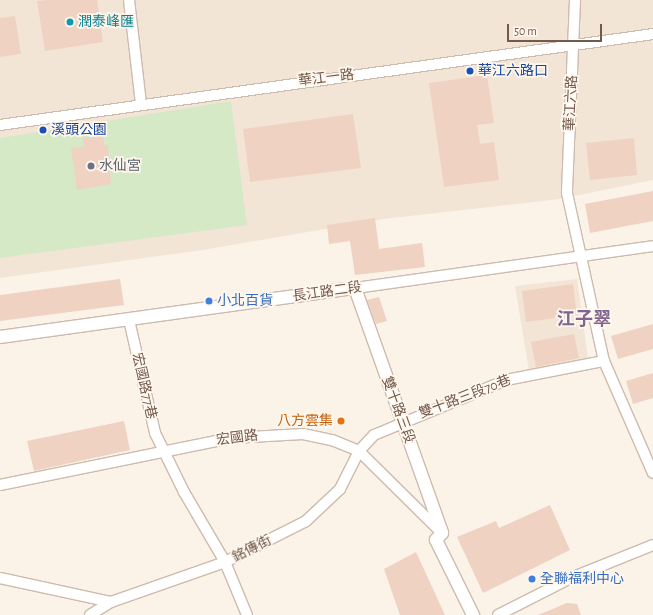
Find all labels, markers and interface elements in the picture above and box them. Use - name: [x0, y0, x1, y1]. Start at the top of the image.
- place label: 潤泰峰匯: [78, 14, 134, 30]
- scale bar: [509, 16, 604, 42]
- marker: 潤泰峰匯: [65, 17, 75, 27]
- text: 50 m: [514, 25, 537, 37]
- place label: 華江六路口: [478, 63, 548, 79]
- street label: 華江一路: [297, 66, 355, 90]
- marker: 華江六路口: [465, 66, 475, 76]
- street label: 華江六路: [561, 75, 581, 131]
- place label: 溪頭公園: [51, 122, 107, 138]
- marker: 溪頭公園: [38, 125, 48, 135]
- place label: 水仙宮: [99, 158, 141, 174]
- marker: 水仙宮: [86, 161, 96, 171]
- street label: 長江路二段: [291, 279, 363, 305]
- place label: 小北百貨: [217, 293, 273, 309]
- marker: 小北百貨: [204, 296, 214, 306]
- district label: 江子翠: [557, 309, 611, 331]
- street label: 宏國路77巷: [128, 351, 160, 421]
- street label: 雙十路三段70巷: [417, 372, 513, 422]
- street label: 雙十路三段: [378, 374, 418, 446]
- place label: 八方雲集: [277, 413, 333, 429]
- marker: 八方雲集: [336, 416, 346, 426]
- street label: 宏國路: [215, 427, 259, 449]
- street label: 銘傳街: [229, 532, 275, 566]
- place label: 全聯福利中心: [540, 571, 624, 587]
- marker: 全聯福利中心: [527, 574, 537, 584]

